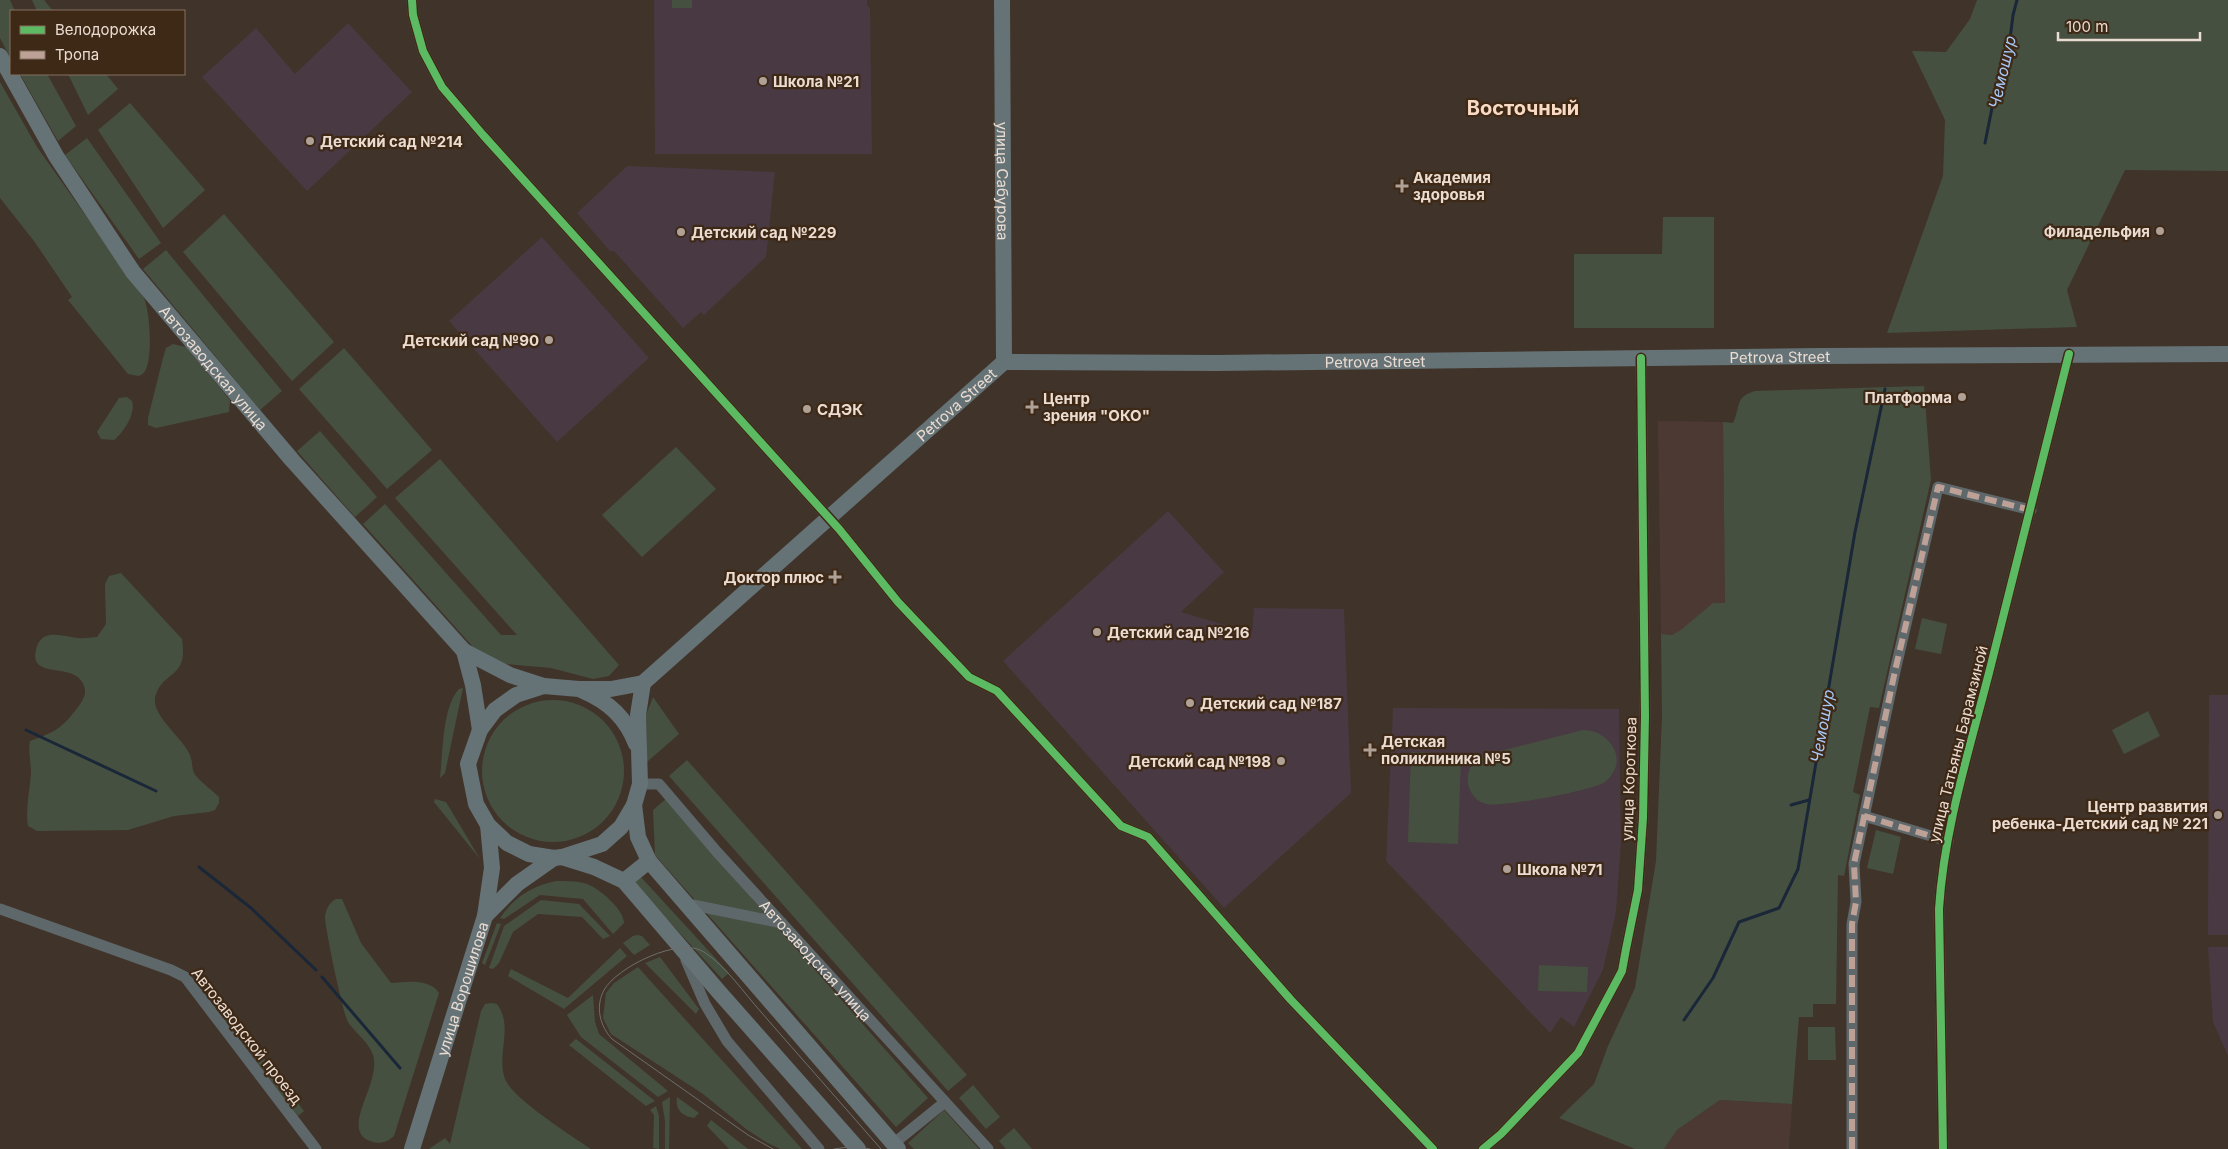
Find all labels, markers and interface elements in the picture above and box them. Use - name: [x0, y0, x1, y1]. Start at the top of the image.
- legend: [10, 10, 185, 75]
- scale bar: [2058, 10, 2200, 42]
- text: 100 m: [2066, 17, 2108, 36]
- text: Велодорожка: [55, 20, 156, 39]
- water label: Чемошур: [1984, 33, 2020, 110]
- text: Тропа: [55, 45, 99, 64]
- place label: Школа №21: [773, 72, 859, 91]
- marker: Школа №21: [757, 75, 769, 87]
- district label: Восточный: [1467, 96, 1579, 120]
- street label: улица Сабурова: [993, 122, 1013, 240]
- place label: Детский сад №214: [320, 132, 463, 151]
- marker: Детский сад №214: [304, 135, 316, 147]
- place label: Академия здоровья: [1413, 168, 1491, 204]
- marker: Академия здоровья: [1395, 179, 1409, 193]
- place label: Филадельфия: [2044, 222, 2150, 241]
- place label: Детский сад №229: [691, 223, 837, 242]
- marker: Филадельфия: [2154, 225, 2166, 237]
- marker: Детский сад №229: [675, 226, 687, 238]
- street label: Автозаводская улица: [156, 301, 272, 434]
- place label: Детский сад №90: [402, 331, 539, 350]
- marker: Детский сад №90: [543, 334, 555, 346]
- street label: Petrova Street: [1729, 346, 1830, 367]
- street label: Petrova Street: [1324, 351, 1425, 371]
- street label: Petrova Street: [912, 364, 1000, 445]
- place label: Платформа: [1864, 388, 1952, 407]
- place label: Центр зрения "ОКО": [1043, 389, 1150, 425]
- marker: Платформа: [1956, 391, 1968, 403]
- place label: СДЭК: [817, 400, 863, 419]
- marker: Центр зрения "ОКО": [1025, 400, 1039, 414]
- marker: СДЭК: [801, 403, 813, 415]
- place label: Доктор плюс: [723, 568, 824, 587]
- marker: Доктор плюс: [828, 570, 842, 584]
- place label: Детский сад №216: [1107, 623, 1250, 642]
- marker: Детский сад №216: [1091, 626, 1103, 638]
- street label: улица Татьяны Барамзиной: [1924, 644, 1992, 844]
- water label: Чемошур: [1806, 688, 1838, 764]
- place label: Детский сад №187: [1200, 694, 1342, 713]
- marker: Детский сад №187: [1184, 697, 1196, 709]
- street label: улица Короткова: [1617, 716, 1641, 842]
- place label: Детская поликлиника №5: [1381, 732, 1511, 768]
- marker: Детская поликлиника №5: [1363, 743, 1377, 757]
- place label: Детский сад №198: [1128, 752, 1271, 771]
- marker: Детский сад №198: [1275, 755, 1287, 767]
- place label: Центр развития ребенка-Детский сад № 221: [1992, 797, 2208, 833]
- marker: Центр развития ребенка-Детский сад № 221: [2212, 809, 2224, 821]
- place label: Школа №71: [1517, 860, 1602, 879]
- marker: Школа №71: [1501, 863, 1513, 875]
- street label: Автозаводская улица: [756, 896, 876, 1025]
- street label: улица Ворошилова: [432, 919, 492, 1058]
- street label: Автозаводской проезд: [188, 964, 306, 1108]

